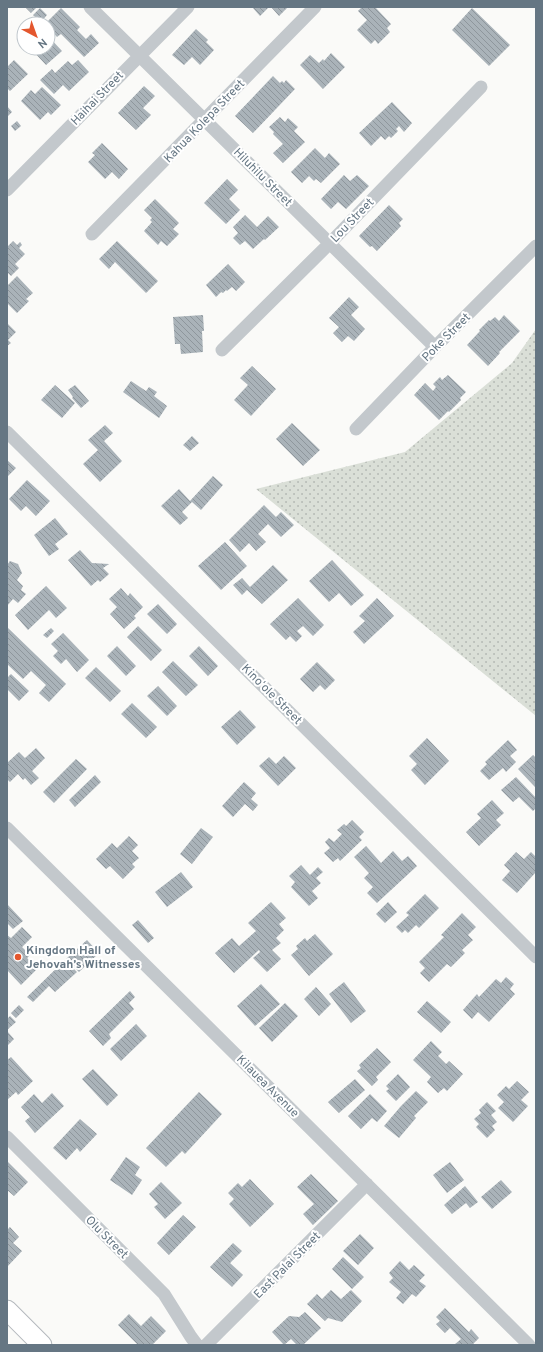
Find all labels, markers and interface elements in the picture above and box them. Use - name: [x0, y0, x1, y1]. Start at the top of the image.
- north arrow: [16, 16, 56, 56]
- text: N: [34, 35, 49, 51]
- street label: Haihai Street: [68, 68, 128, 129]
- street label: Kahua Kolepa Street: [161, 77, 249, 167]
- street label: Hiluhilu Street: [229, 145, 295, 211]
- street label: Lou Street: [328, 195, 378, 246]
- street label: Poke Street: [419, 310, 475, 366]
- street label: Kinoʻole Street: [238, 661, 305, 728]
- place label: Kingdom Hall of Jehovah’s Witnesses: [26, 943, 140, 973]
- marker: Kingdom Hall of Jehovah’s Witnesses: [13, 952, 23, 962]
- street label: Kilauea Avenue: [233, 1052, 302, 1121]
- street label: Olu Street: [81, 1213, 131, 1263]
- street label: East Palai Street: [251, 1229, 325, 1303]

